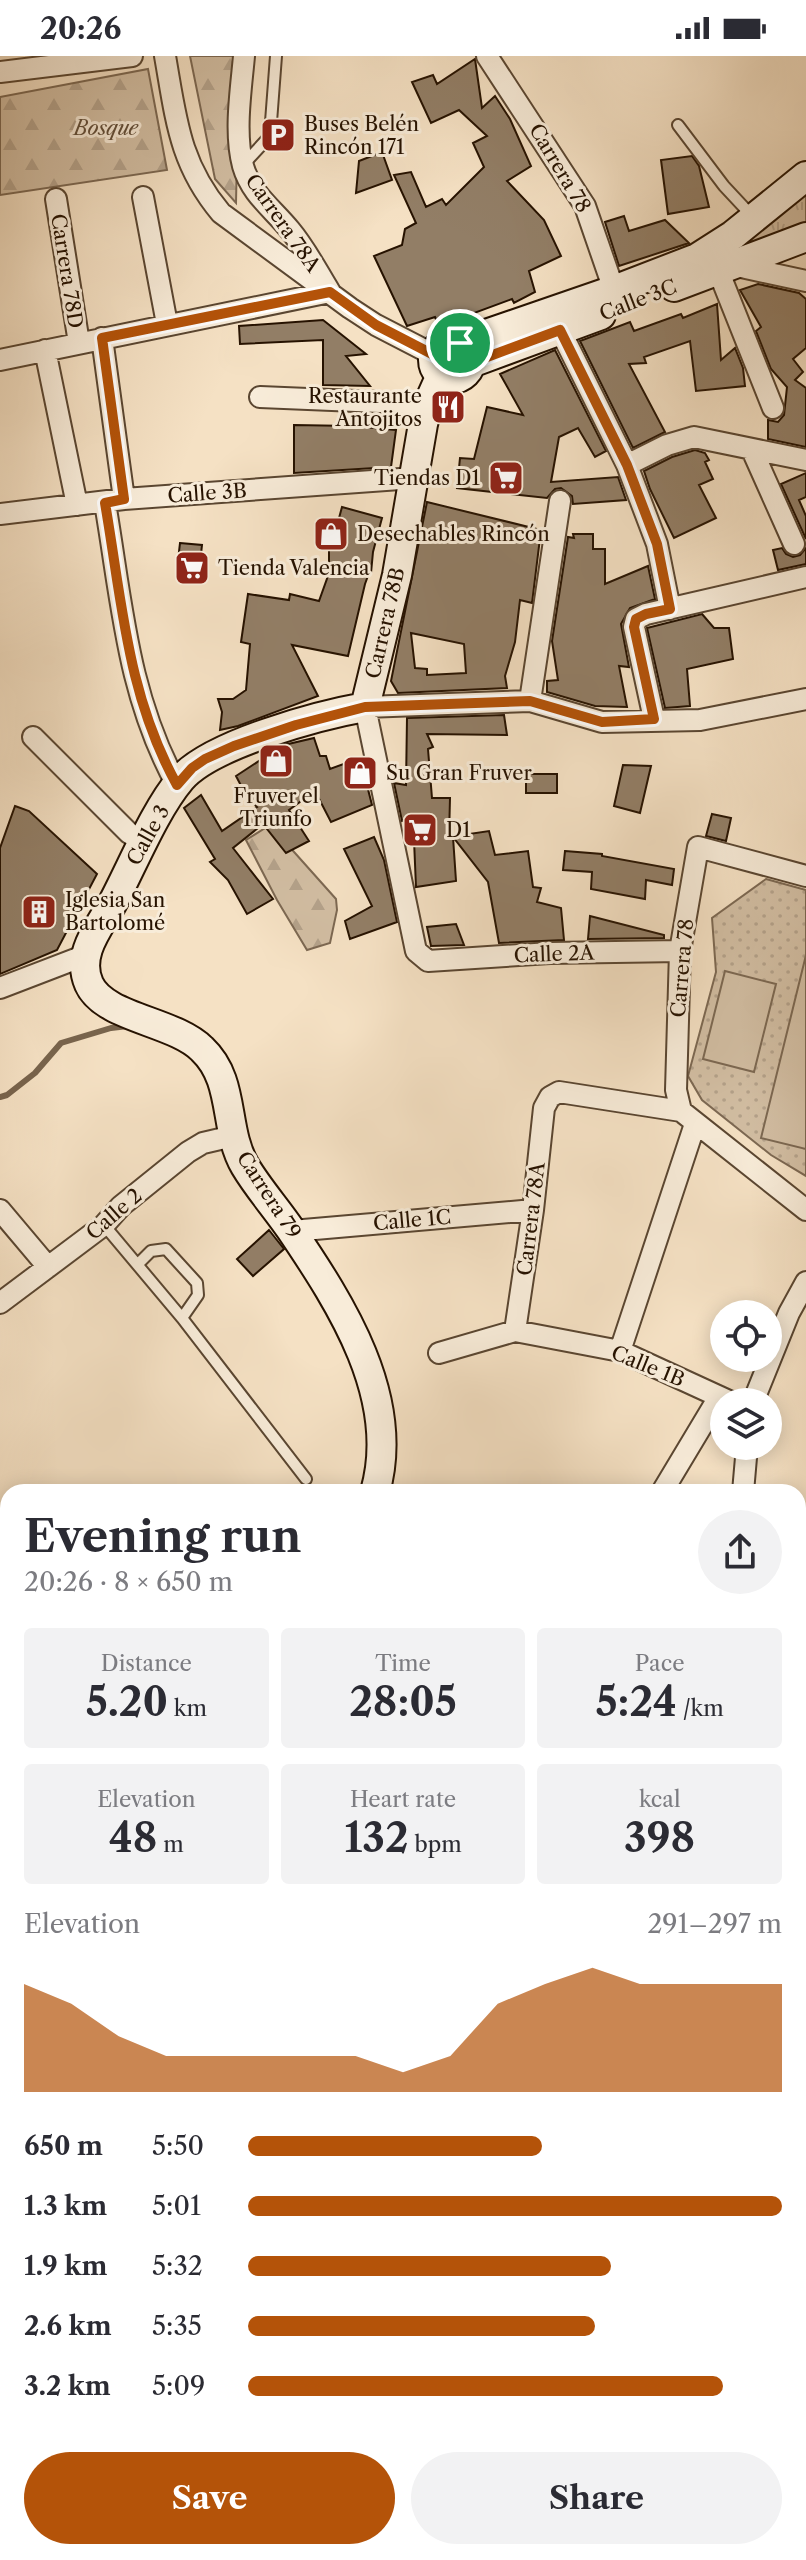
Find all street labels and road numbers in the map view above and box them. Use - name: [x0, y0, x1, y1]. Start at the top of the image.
- street label: Carrera 78: [524, 119, 596, 217]
- street label: Carrera 78A: [240, 169, 326, 278]
- street label: Carrera 78D: [46, 212, 88, 330]
- street label: Calle 3C: [596, 274, 680, 326]
- street label: Calle 3B: [167, 478, 247, 508]
- street label: Carrera 78B: [361, 565, 409, 681]
- street label: Calle 3: [122, 801, 174, 869]
- street label: Carrera 78: [666, 917, 698, 1019]
- street label: Calle 2A: [513, 941, 596, 967]
- street label: Carrera 79: [232, 1147, 306, 1243]
- street label: Carrera 78A: [512, 1160, 550, 1277]
- street label: Calle 2: [81, 1183, 147, 1245]
- street label: Calle 1C: [372, 1205, 452, 1235]
- street label: Calle 1B: [608, 1340, 688, 1392]

